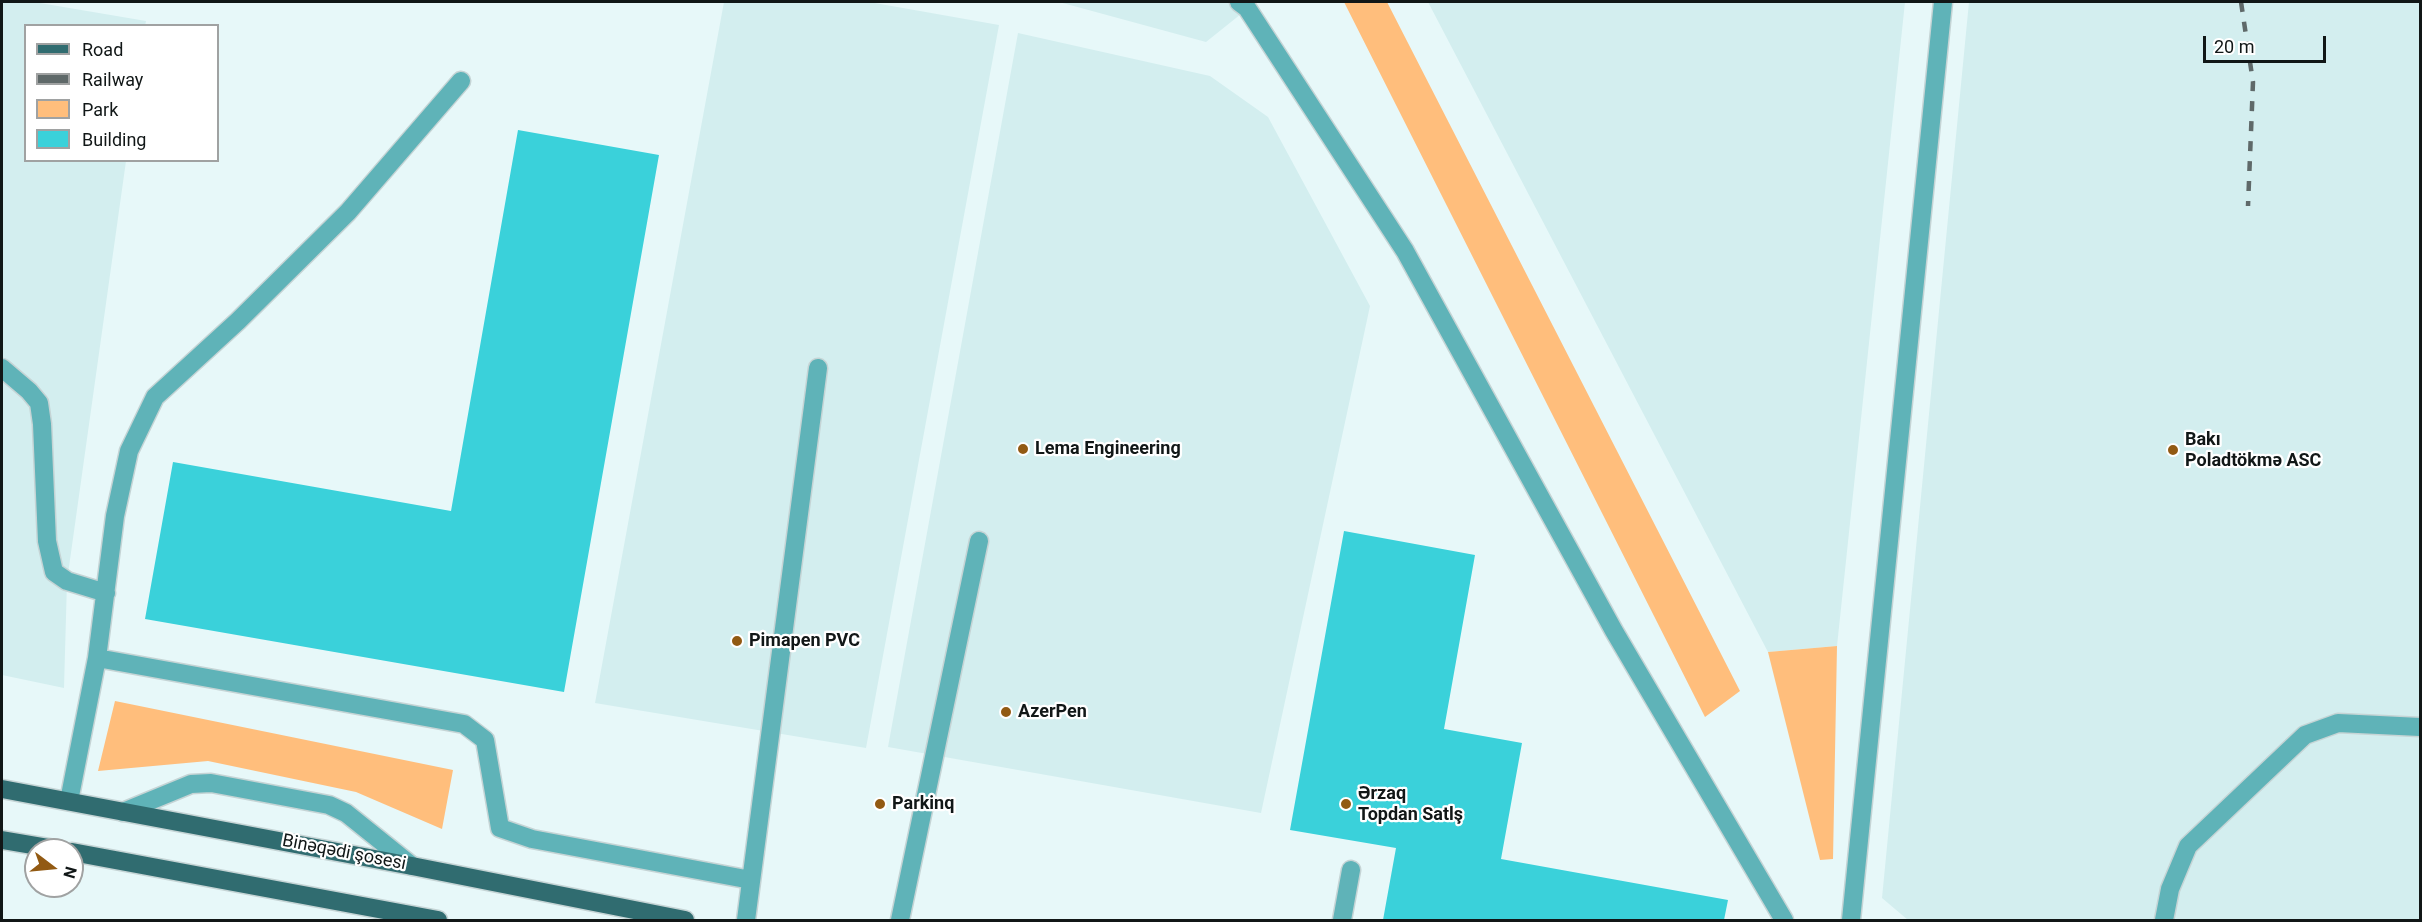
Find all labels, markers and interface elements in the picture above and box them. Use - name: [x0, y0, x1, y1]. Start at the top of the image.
- legend: [24, 24, 219, 162]
- scale bar: [2206, 24, 2329, 62]
- text: 20 m: [2214, 36, 2254, 57]
- text: Road: [82, 39, 123, 60]
- text: Railway: [82, 69, 143, 90]
- text: Park: [82, 99, 118, 120]
- text: Building: [82, 129, 146, 150]
- place label: Bakı Poladtökmə ASC: [2185, 429, 2321, 472]
- place label: Lema Engineering: [1035, 438, 1181, 460]
- marker: Lema Engineering: [1016, 442, 1030, 456]
- marker: Bakı Poladtökmə ASC: [2166, 443, 2180, 457]
- place label: Pimapen PVC: [749, 630, 860, 652]
- marker: Pimapen PVC: [730, 634, 744, 648]
- place label: AzerPen: [1018, 701, 1087, 723]
- marker: AzerPen: [999, 705, 1013, 719]
- place label: Ərzaq Topdan Satlş: [1358, 783, 1463, 826]
- place label: Parkinq: [892, 793, 954, 815]
- marker: Parkinq: [873, 797, 887, 811]
- marker: Ərzaq Topdan Satlş: [1339, 797, 1353, 811]
- street label: Binəqədi şosesi: [280, 830, 408, 876]
- north arrow: [24, 838, 84, 898]
- text: N: [59, 864, 81, 881]

